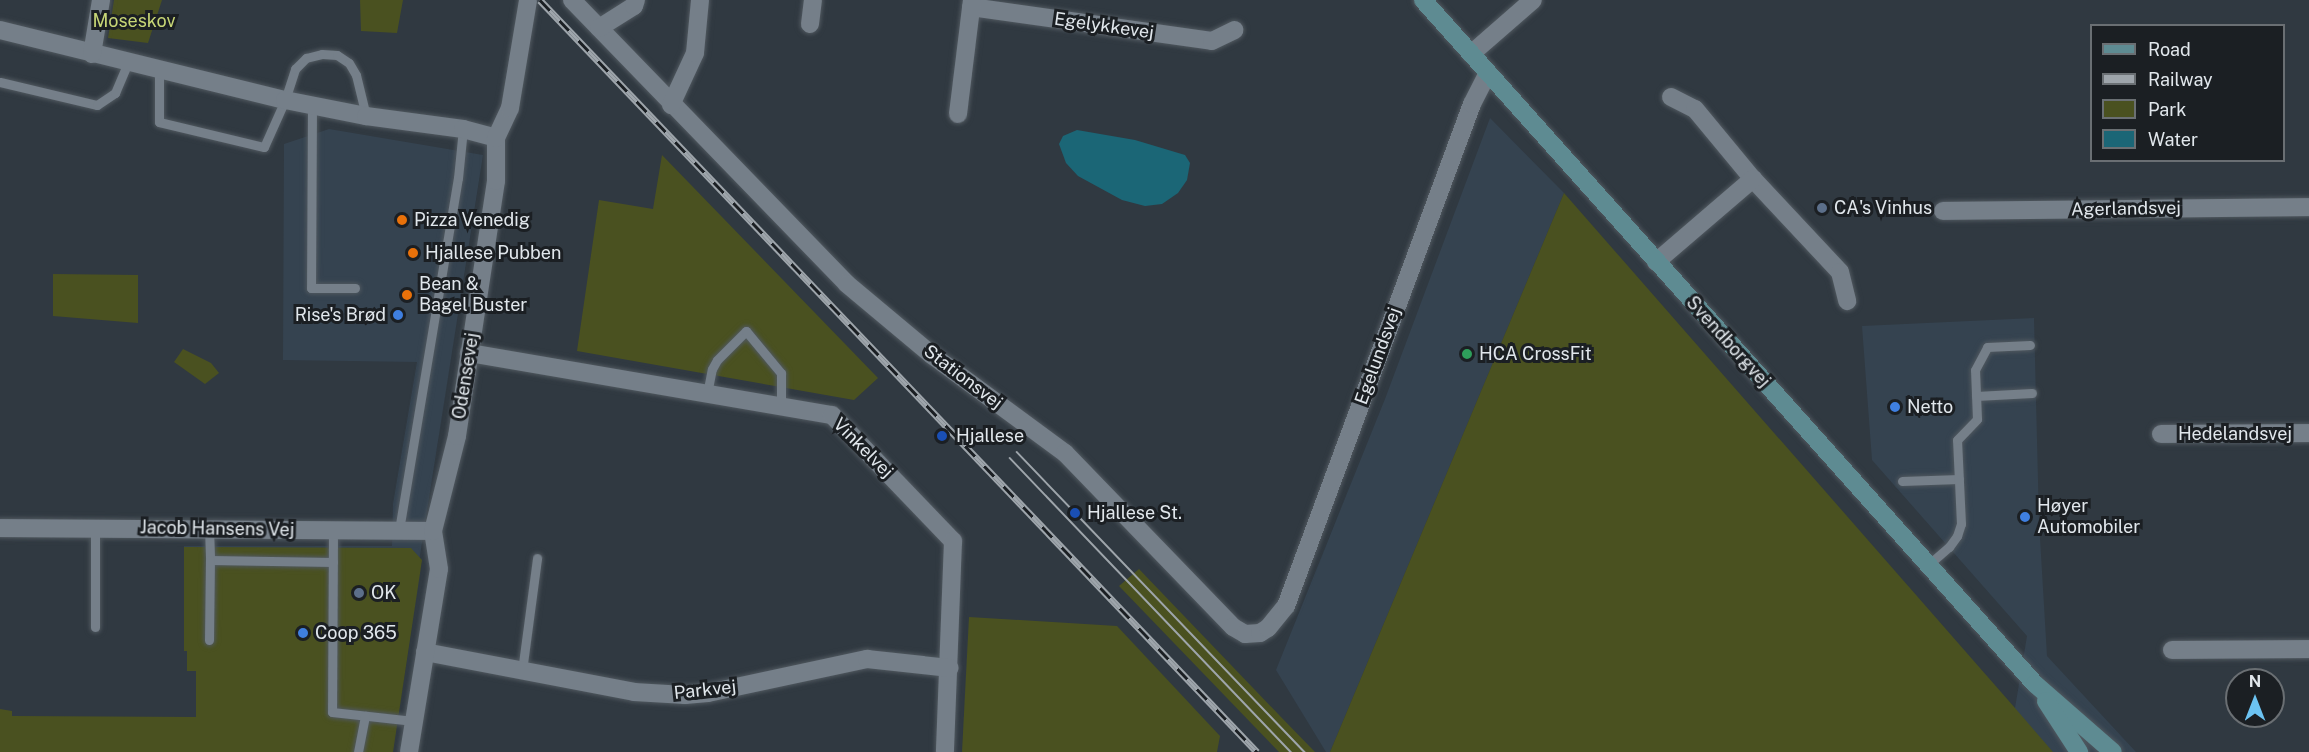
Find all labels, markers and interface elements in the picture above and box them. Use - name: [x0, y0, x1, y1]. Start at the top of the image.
- street label: Egelykkevej: [1053, 8, 1155, 44]
- park label: Moseskov: [92, 10, 176, 32]
- legend: [2090, 24, 2285, 162]
- text: Road: [2148, 39, 2191, 60]
- text: Railway: [2148, 69, 2213, 90]
- text: Park: [2148, 99, 2186, 120]
- text: Water: [2148, 129, 2198, 150]
- place label: CA's Vinhus: [1834, 197, 1933, 219]
- street label: Agerlandsvej: [2071, 197, 2181, 221]
- marker: CA's Vinhus: [1815, 201, 1829, 215]
- place label: Pizza Venedig: [414, 209, 530, 231]
- marker: Pizza Venedig: [395, 213, 409, 227]
- place label: Hjallese Pubben: [425, 242, 561, 264]
- marker: Hjallese Pubben: [406, 246, 420, 260]
- place label: Bean & Bagel Buster: [419, 274, 527, 316]
- marker: Bean & Bagel Buster: [400, 288, 414, 302]
- street label: Svendborgvej: [1681, 292, 1775, 392]
- place label: Rise's Brød: [295, 304, 386, 326]
- street label: Egelundsvej: [1350, 304, 1406, 408]
- marker: Rise's Brød: [391, 308, 405, 322]
- street label: Odensevej: [449, 331, 483, 421]
- street label: Stationsvej: [919, 340, 1007, 414]
- place label: HCA CrossFit: [1479, 343, 1592, 365]
- marker: HCA CrossFit: [1460, 347, 1474, 361]
- place label: Netto: [1907, 396, 1953, 418]
- marker: Netto: [1888, 400, 1902, 414]
- street label: Vinkelvej: [829, 414, 897, 482]
- street label: Hedelandsvej: [2178, 423, 2292, 445]
- place label: Hjallese: [956, 425, 1024, 447]
- marker: Hjallese: [933, 427, 951, 445]
- place label: Høyer Automobiler: [2037, 496, 2140, 538]
- place label: Hjallese St.: [1087, 502, 1182, 524]
- marker: Hjallese St.: [1068, 506, 1082, 520]
- marker: Høyer Automobiler: [2018, 510, 2032, 524]
- street label: Jacob Hansens Vej: [139, 517, 295, 541]
- place label: OK: [371, 582, 396, 604]
- marker: OK: [352, 586, 366, 600]
- place label: Coop 365: [315, 622, 397, 644]
- marker: Coop 365: [296, 626, 310, 640]
- north arrow: [2225, 668, 2285, 728]
- text: N: [2249, 672, 2261, 691]
- street label: Parkvej: [673, 676, 737, 704]

